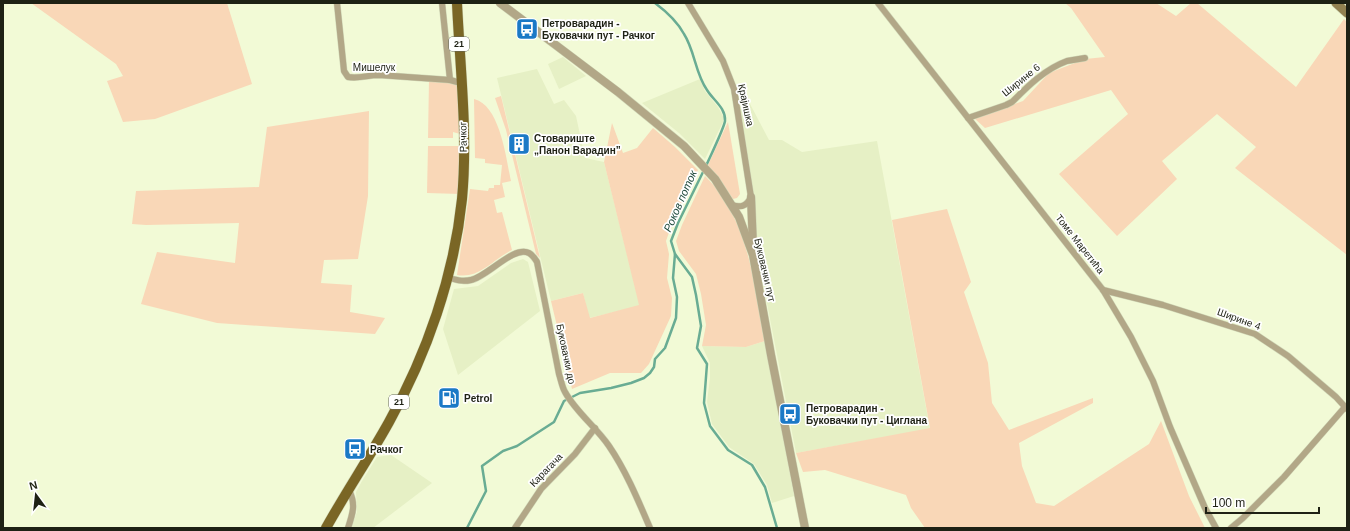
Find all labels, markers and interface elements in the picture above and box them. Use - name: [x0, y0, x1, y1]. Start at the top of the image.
- bus stop icon: Петроварадин - Буковачки пут - Рачког: [514, 16, 540, 42]
- place label: Петроварадин - Буковачки пут - Рачког: [542, 18, 655, 41]
- road number: 21: [449, 37, 469, 51]
- street label: Ширине 6: [1000, 61, 1042, 99]
- street label: Мишелук: [353, 62, 396, 73]
- street label: Крајишка: [736, 83, 756, 128]
- street label: Рачког: [457, 121, 469, 152]
- building icon: Стовариште „Панон Варадин”: [506, 131, 532, 157]
- place label: Стовариште „Панон Варадин”: [534, 133, 621, 156]
- water label: Роков поток: [661, 168, 699, 234]
- street label: Томе Маретића: [1053, 212, 1107, 276]
- street label: Буковачки пут: [752, 237, 778, 303]
- street label: Ширине 4: [1216, 306, 1263, 332]
- street label: Буковачки до: [554, 323, 578, 386]
- fuel station icon: Petrol: [436, 385, 462, 411]
- place label: Petrol: [464, 393, 493, 404]
- road number: 21: [389, 395, 409, 409]
- bus stop icon: Петроварадин - Буковачки пут - Циглана: [777, 401, 803, 427]
- place label: Петроварадин - Буковачки пут - Циглана: [806, 403, 927, 426]
- bus stop icon: Рачког: [342, 436, 368, 462]
- place label: Рачког: [370, 444, 403, 455]
- street label: Карагача: [527, 451, 565, 489]
- north arrow: [16, 475, 56, 515]
- text: N: [28, 479, 39, 492]
- scale bar: [1206, 489, 1319, 515]
- text: 100 m: [1212, 496, 1245, 510]

